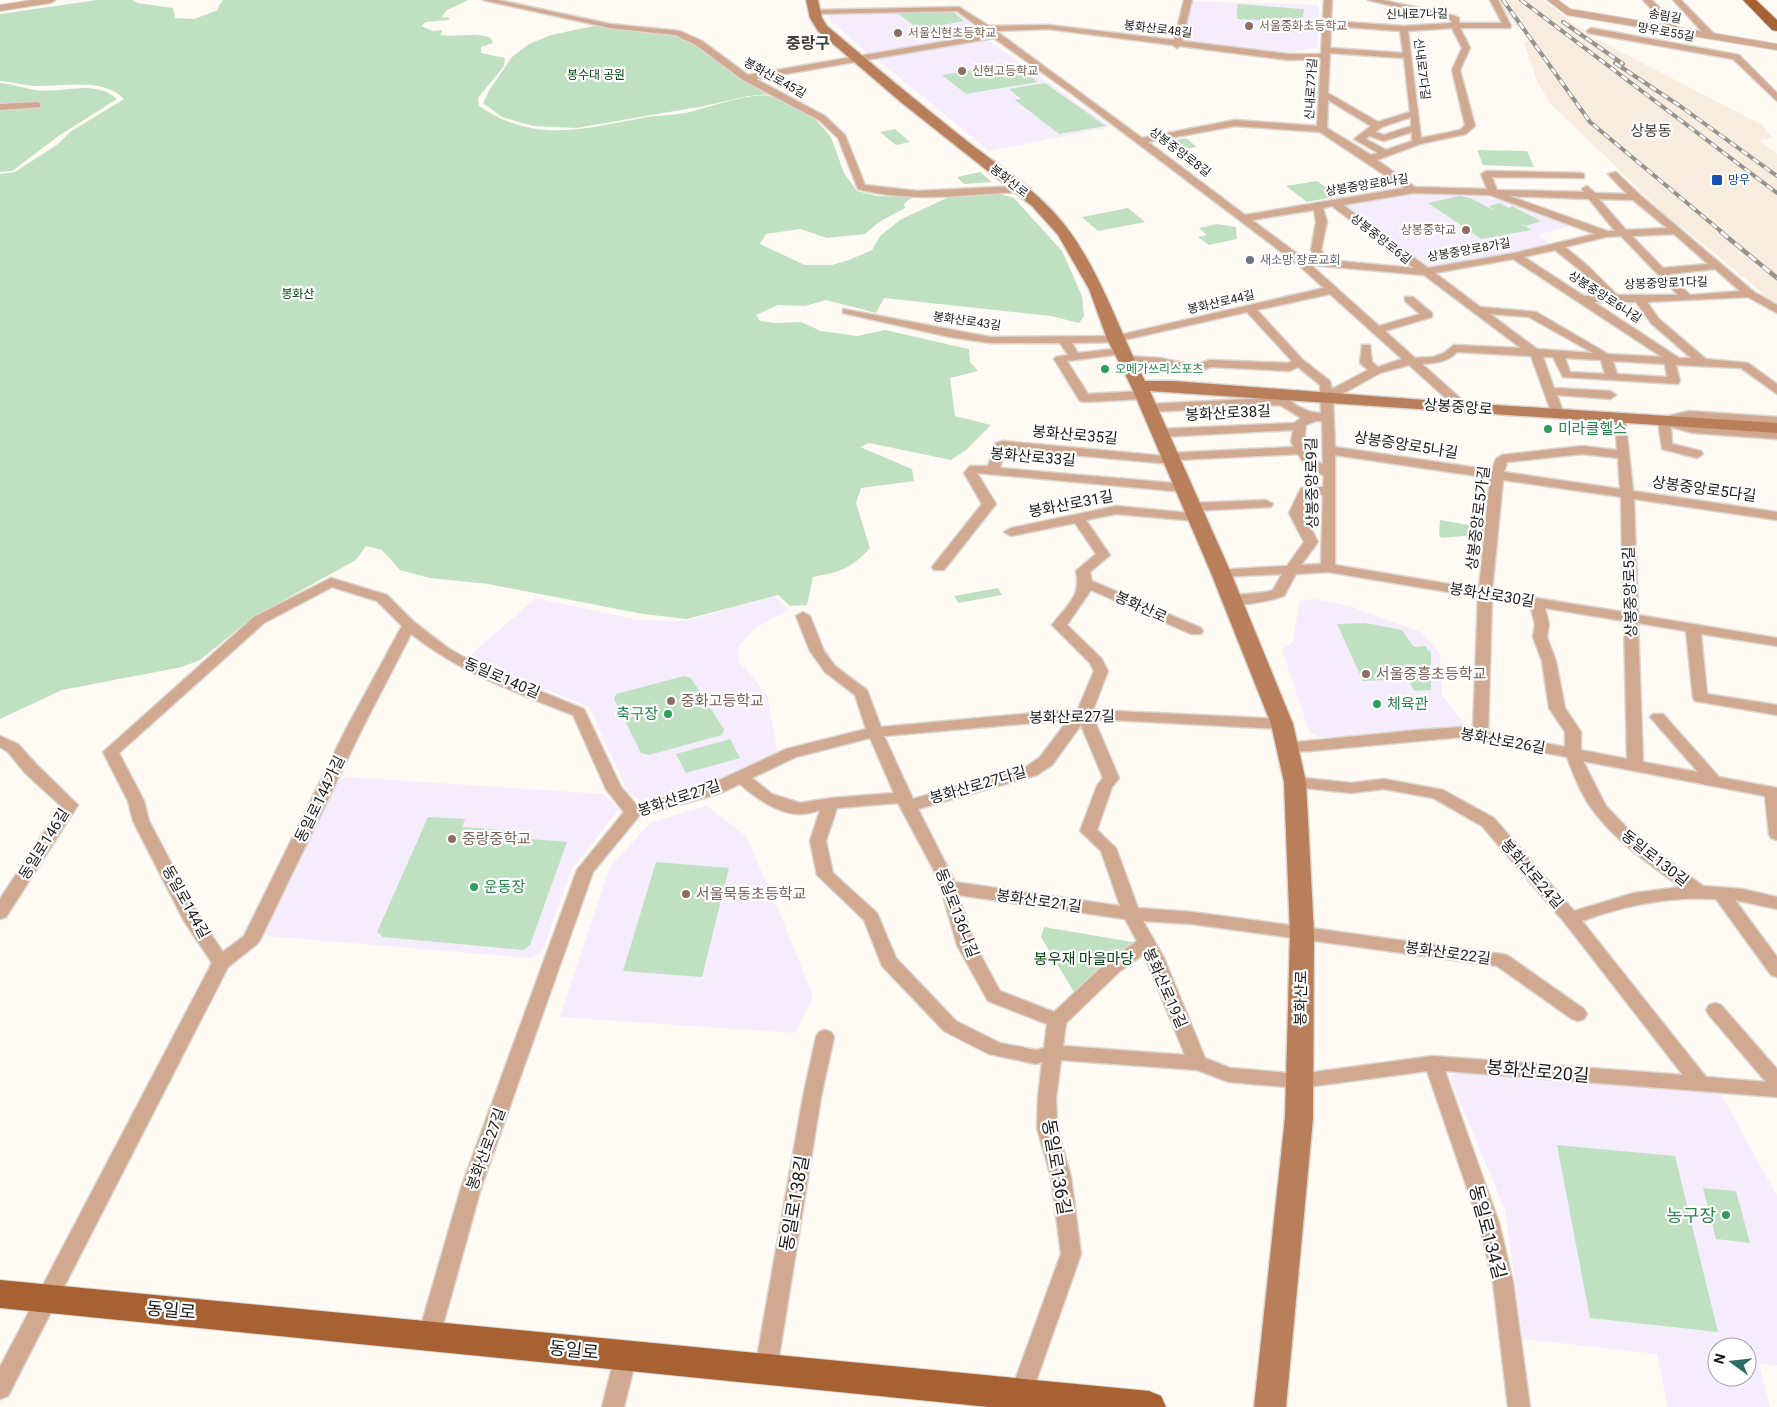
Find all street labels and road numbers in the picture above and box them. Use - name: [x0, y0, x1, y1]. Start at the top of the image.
- street label: 신내로7나길: [1386, 6, 1448, 22]
- street label: 송림길: [1647, 6, 1683, 26]
- street label: 봉화산로48길: [1123, 18, 1193, 40]
- street label: 망우로55길: [1636, 20, 1696, 44]
- street label: 신내로7다길: [1411, 37, 1433, 101]
- street label: 봉화산로45길: [742, 55, 808, 101]
- street label: 신내로7가길: [1302, 58, 1320, 120]
- street label: 상봉중앙로8길: [1147, 124, 1213, 180]
- street label: 봉화산로: [987, 162, 1031, 200]
- street label: 상봉중앙로8나길: [1324, 172, 1410, 198]
- street label: 상봉중앙로6길: [1348, 211, 1414, 267]
- street label: 상봉중앙로8가길: [1426, 236, 1512, 264]
- street label: 상봉중앙로6나길: [1566, 268, 1644, 326]
- street label: 상봉중앙로1다길: [1624, 275, 1708, 291]
- street label: 봉화산로44길: [1186, 287, 1256, 317]
- street label: 봉화산로43길: [932, 309, 1002, 333]
- street label: 상봉중앙로: [1423, 396, 1493, 418]
- street label: 봉화산로38길: [1185, 402, 1271, 424]
- street label: 봉화산로35길: [1031, 422, 1119, 448]
- street label: 상봉중앙로5나길: [1353, 428, 1459, 462]
- street label: 상봉중앙로9길: [1302, 437, 1322, 529]
- street label: 봉화산로33길: [989, 444, 1077, 470]
- street label: 상봉중앙로5가길: [1463, 465, 1493, 571]
- street label: 상봉중앙로5다길: [1651, 473, 1757, 505]
- street label: 봉화산로31길: [1027, 487, 1115, 521]
- street label: 상봉중앙로5길: [1619, 546, 1641, 638]
- street label: 봉화산로30길: [1448, 579, 1536, 611]
- street label: 봉화산로: [1112, 588, 1170, 626]
- street label: 동일로140길: [461, 654, 543, 702]
- street label: 봉화산로27길: [1029, 707, 1115, 727]
- street label: 봉화산로26길: [1459, 725, 1547, 757]
- street label: 동일로144가길: [291, 753, 349, 845]
- street label: 봉화산로27다길: [928, 763, 1028, 807]
- street label: 봉화산로27길: [635, 776, 723, 820]
- street label: 동일로146길: [15, 805, 73, 883]
- street label: 동일로130길: [1618, 826, 1692, 890]
- street label: 봉화산로24길: [1497, 836, 1567, 912]
- street label: 동일로144길: [159, 862, 213, 942]
- street label: 동일로136나길: [932, 866, 982, 960]
- street label: 봉화산로21길: [995, 886, 1083, 916]
- street label: 봉화산로22길: [1404, 938, 1492, 968]
- street label: 봉화산로19길: [1139, 945, 1191, 1031]
- street label: 봉화산로: [1292, 970, 1310, 1026]
- street label: 봉화산로20길: [1486, 1056, 1590, 1086]
- street label: 봉화산로27길: [463, 1106, 509, 1192]
- street label: 동일로136길: [1038, 1118, 1076, 1216]
- street label: 동일로138길: [775, 1154, 813, 1252]
- street label: 동일로134길: [1465, 1183, 1511, 1281]
- street label: 동일로: [145, 1297, 197, 1323]
- street label: 동일로: [548, 1337, 600, 1363]

